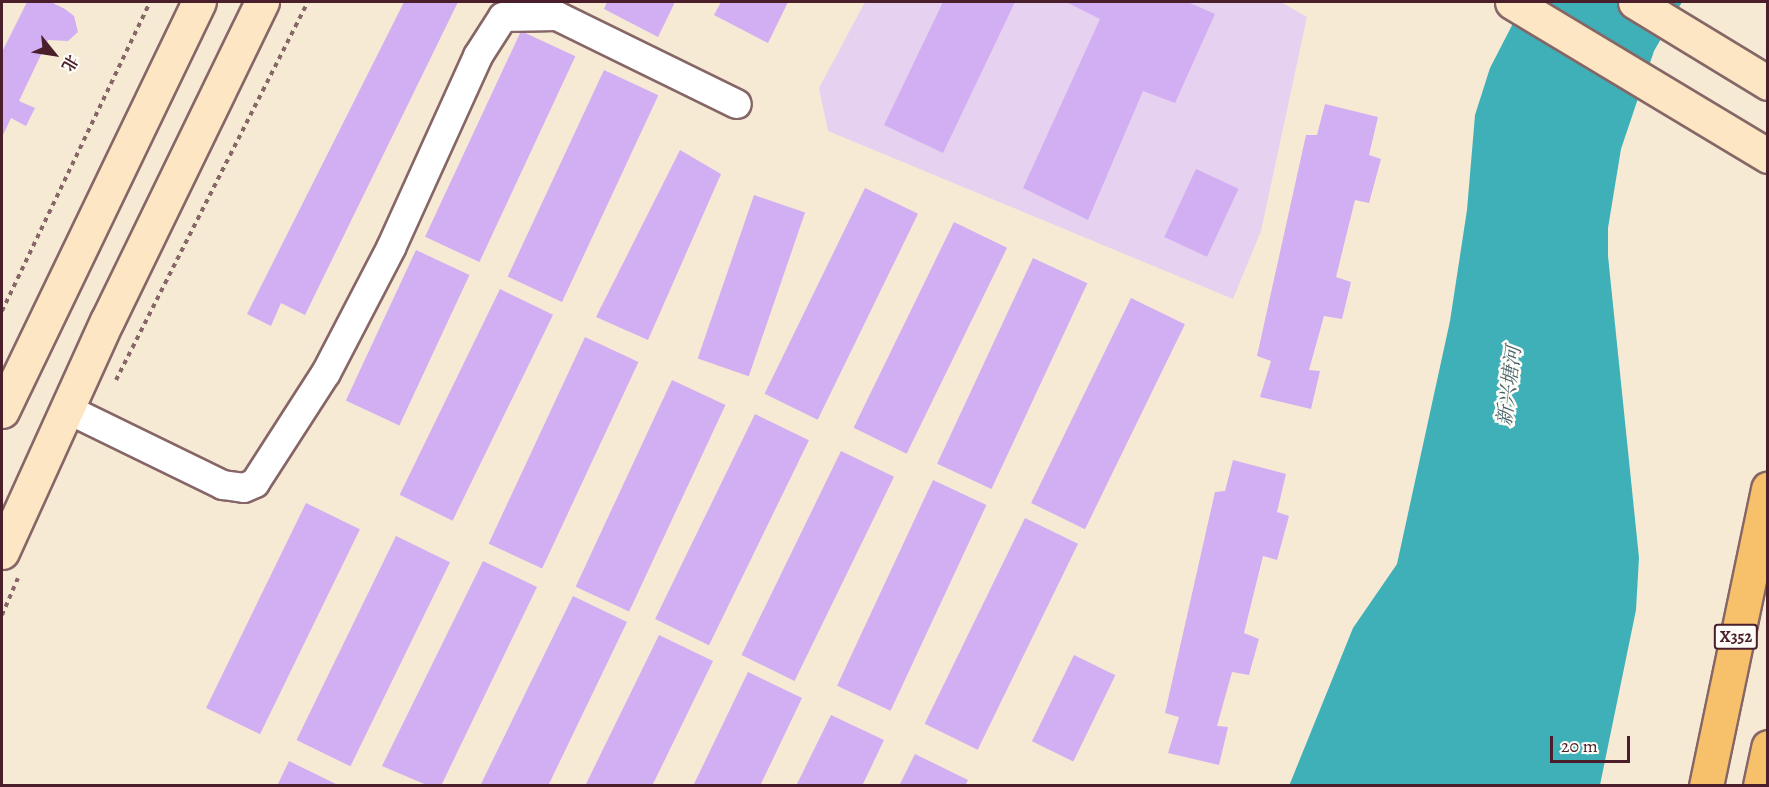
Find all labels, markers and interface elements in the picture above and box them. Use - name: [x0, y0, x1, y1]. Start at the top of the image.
- north arrow: [24, 24, 84, 84]
- text: 北: [56, 51, 83, 75]
- water label: 新兴塘河: [1492, 345, 1526, 427]
- road number: X352: [1714, 624, 1758, 650]
- scale bar: [1553, 724, 1632, 762]
- text: 20 m: [1561, 734, 1598, 758]

